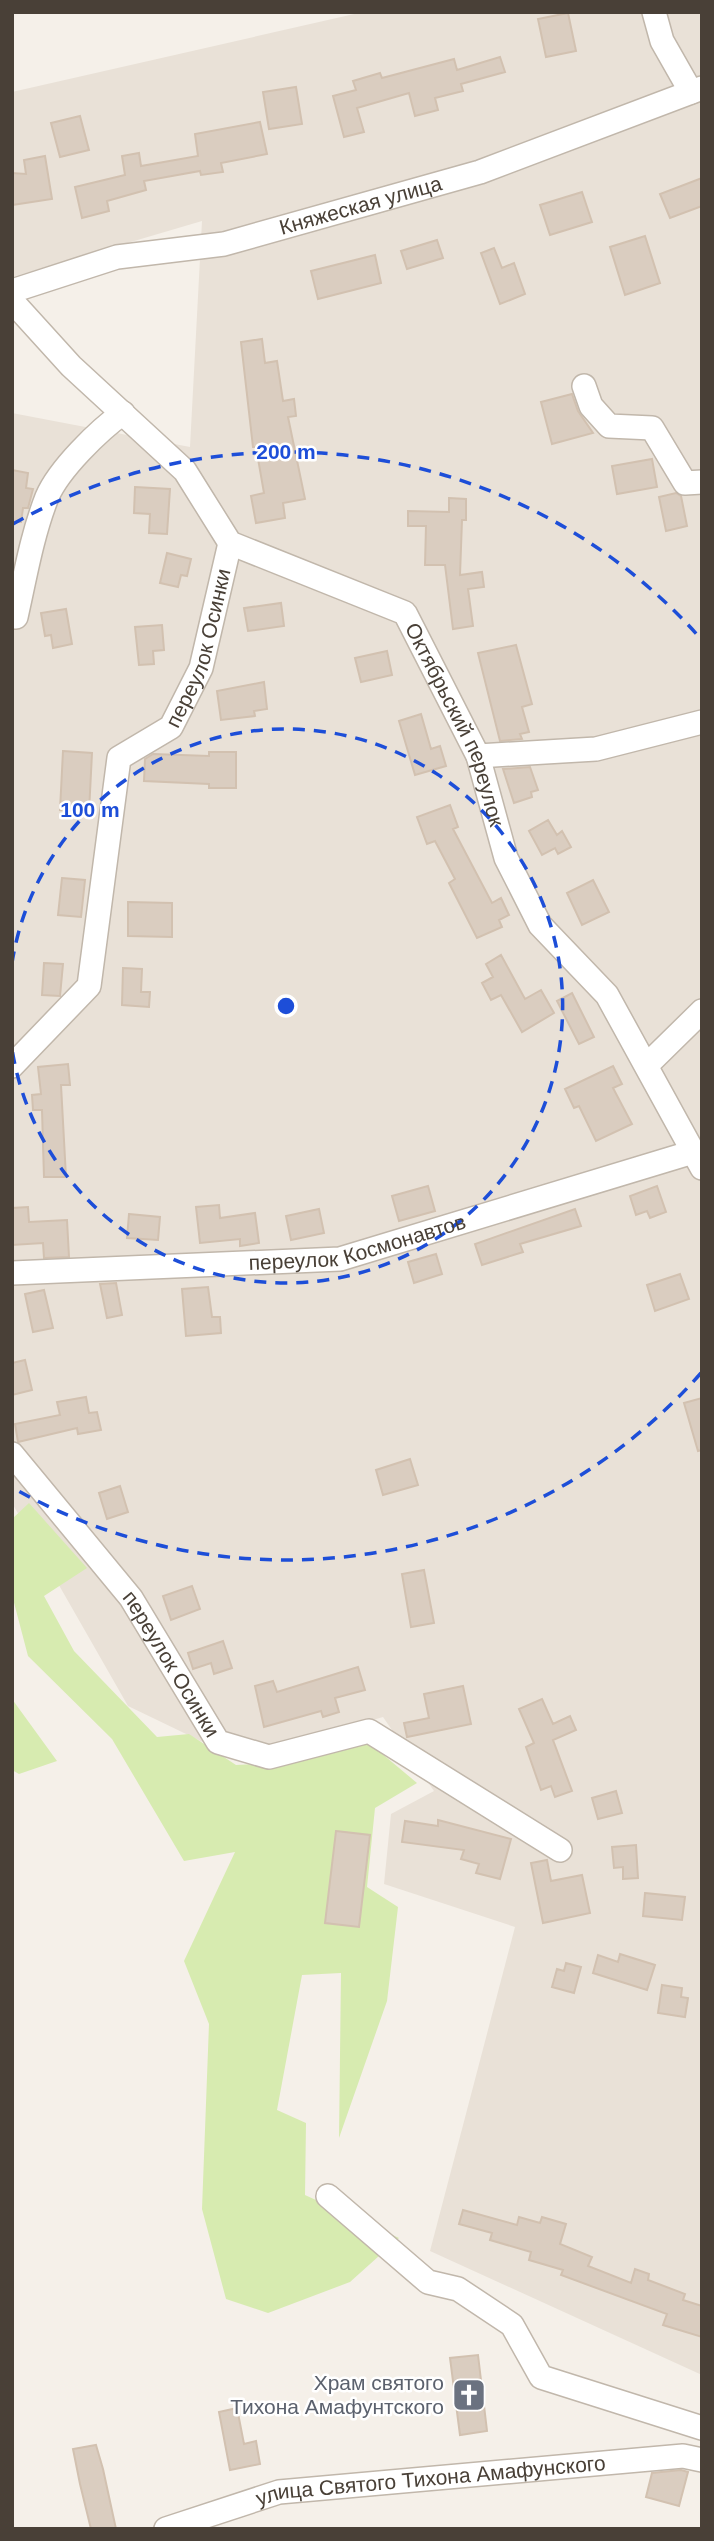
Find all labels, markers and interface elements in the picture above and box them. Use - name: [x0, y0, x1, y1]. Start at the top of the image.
- street label: Княжеская улица: [277, 171, 445, 239]
- text: 200 m: [256, 440, 316, 463]
- street label: переулок Осинки: [161, 566, 235, 731]
- street label: Октябрьский переулок: [401, 619, 509, 829]
- text: 100 m: [60, 798, 120, 821]
- centre of rings: [274, 994, 298, 1018]
- street label: переулок Космонавтов: [248, 1210, 468, 1274]
- street label: переулок Осинки: [119, 1586, 224, 1741]
- place label: Храм святого Тихона Амафунтского: [230, 2371, 444, 2418]
- church icon: Храм святого Тихона Амафунтского: [450, 2376, 488, 2414]
- street label: улица Святого Тихона Амафунского: [253, 2451, 606, 2510]

